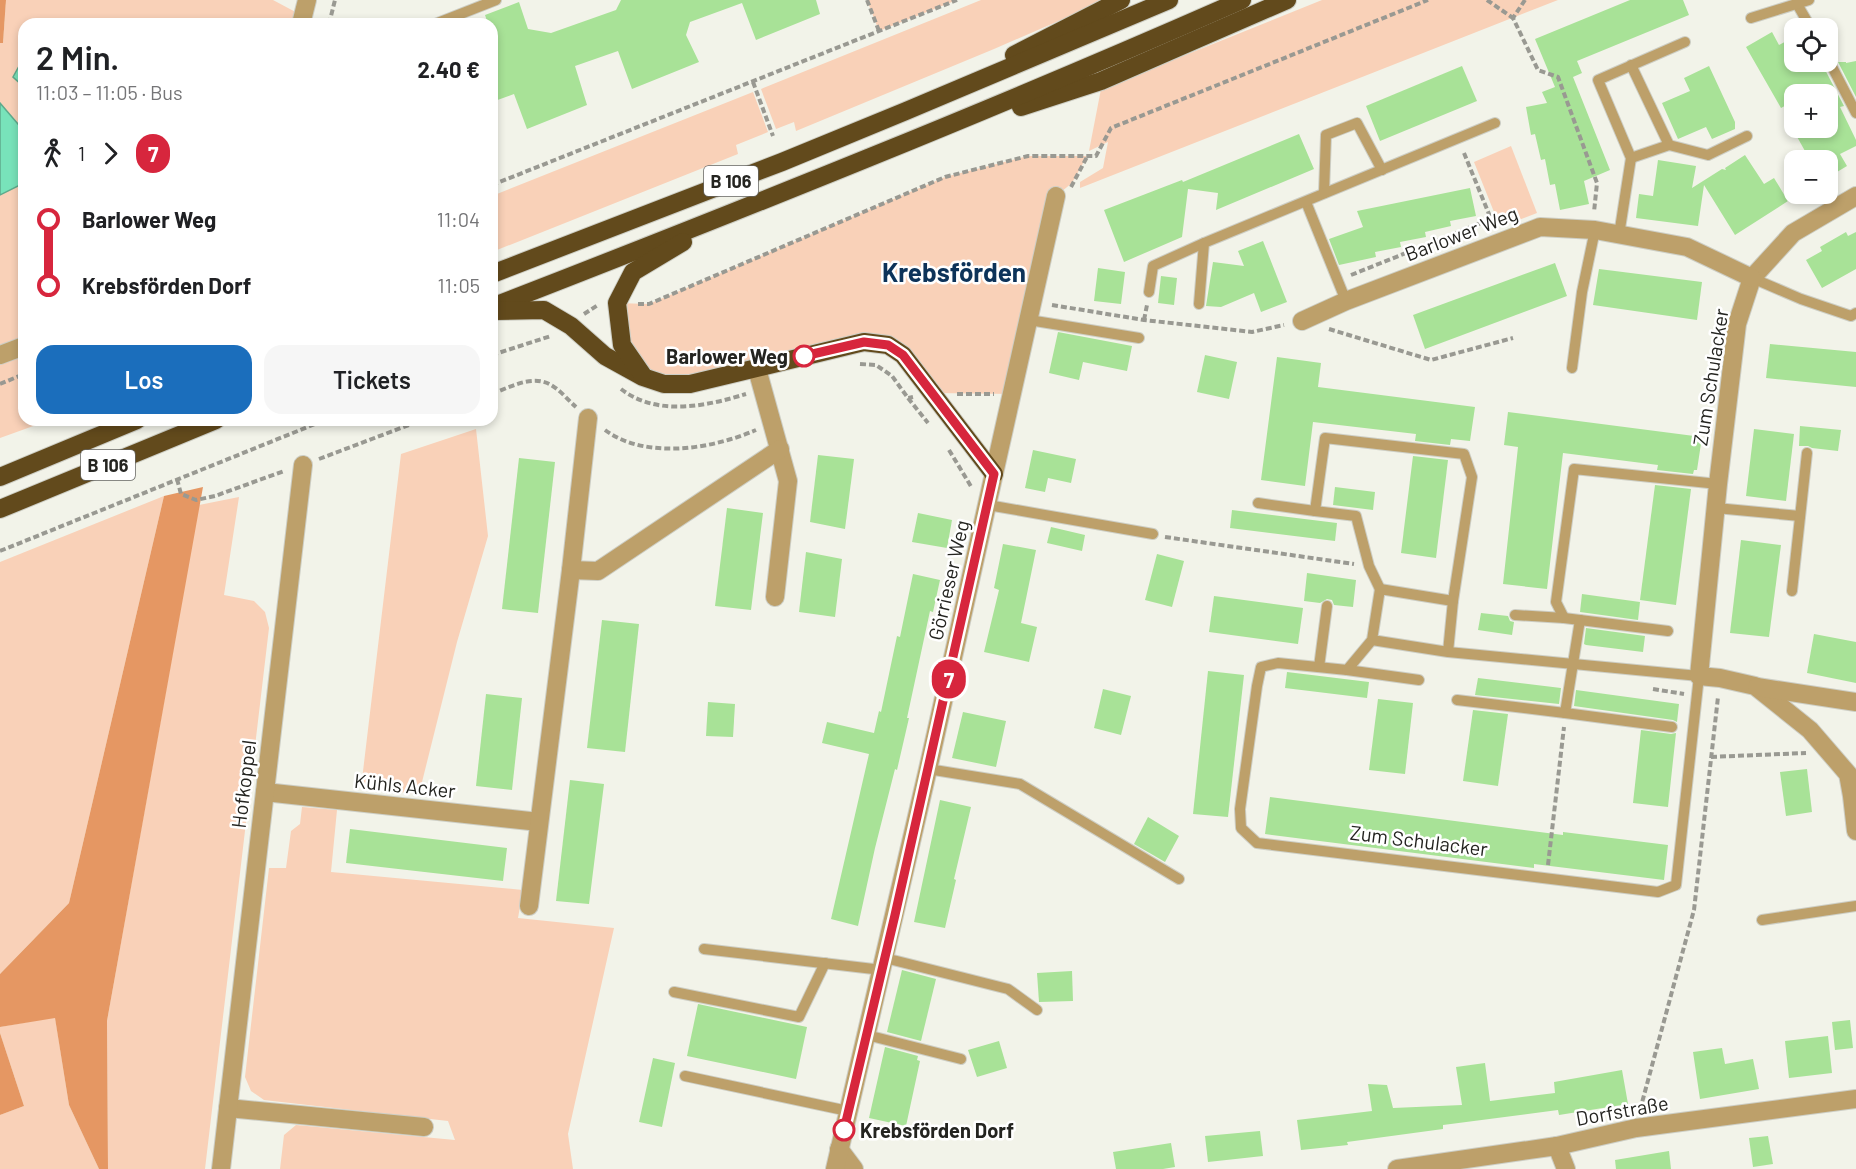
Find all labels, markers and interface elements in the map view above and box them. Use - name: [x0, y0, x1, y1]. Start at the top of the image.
- map controls: [1784, 18, 1838, 204]
- button: locate: [1784, 18, 1838, 72]
- text: 2 Min.: [36, 37, 119, 77]
- text: 2.40 €: [418, 56, 480, 82]
- text: 11:03 – 11:05 · Bus: [36, 80, 183, 104]
- button: +: [1784, 84, 1838, 138]
- icon: walk: [36, 137, 69, 170]
- icon: forward: [94, 137, 127, 170]
- text: 1: [78, 141, 85, 165]
- text: 7: [148, 141, 158, 166]
- button: −: [1784, 150, 1838, 204]
- road number: B 106: [704, 166, 758, 196]
- street label: Barlower Weg: [1401, 200, 1521, 266]
- text: Barlower Weg: [82, 206, 216, 232]
- text: 11:04: [437, 207, 480, 231]
- district label: Krebsförden: [882, 256, 1026, 287]
- text: Krebsförden Dorf: [82, 272, 251, 298]
- text: 11:05: [438, 273, 480, 297]
- street label: Zum Schulacker: [1687, 307, 1733, 447]
- place label: Barlower Weg: [666, 344, 788, 368]
- button: Los: [36, 345, 252, 414]
- button: Tickets: [264, 345, 480, 414]
- marker: Barlower Weg: [793, 345, 815, 367]
- road number: B 106: [81, 450, 135, 480]
- street label: Görrieser Weg: [923, 518, 973, 642]
- line badge: 7: [930, 660, 968, 698]
- text: 7: [944, 667, 954, 692]
- street label: Hofkoppel: [226, 739, 260, 829]
- street label: Kühls Acker: [353, 768, 457, 802]
- street label: Zum Schulacker: [1349, 820, 1489, 860]
- street label: Dorfstraße: [1574, 1090, 1670, 1130]
- place label: Krebsförden Dorf: [860, 1118, 1014, 1142]
- marker: Krebsförden Dorf: [833, 1119, 855, 1141]

